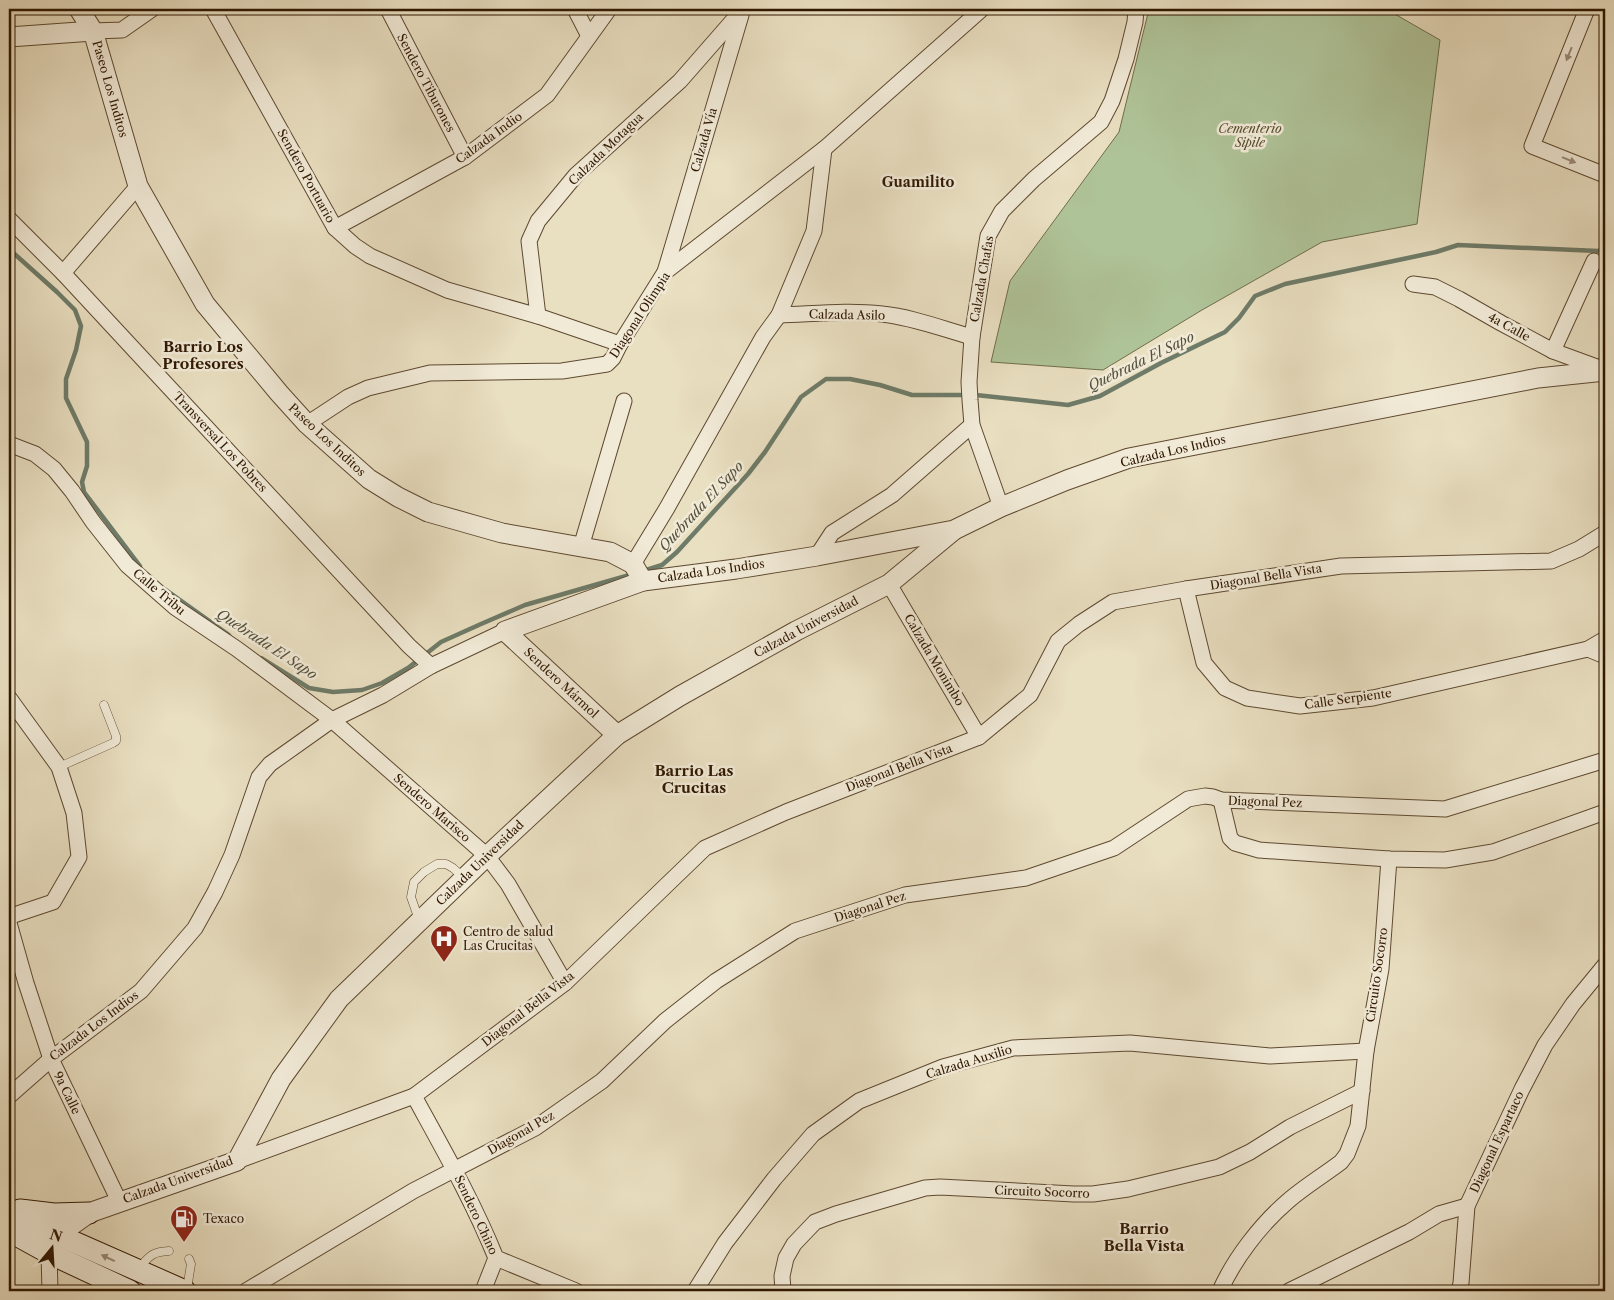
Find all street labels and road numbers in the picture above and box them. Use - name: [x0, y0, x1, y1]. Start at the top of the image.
- street label: Sendero Tiburones: [394, 31, 459, 135]
- street label: Paseo Los Inditos: [89, 39, 131, 139]
- street label: Calzada Vía: [687, 105, 720, 174]
- street label: Calzada Indio: [452, 108, 525, 167]
- street label: Calzada Motagua: [565, 109, 647, 188]
- street label: Sendero Portuario: [274, 126, 338, 225]
- street label: Calzada Chafas: [967, 235, 996, 323]
- street label: Diagonal Olimpia: [606, 268, 673, 361]
- street label: Calzada Asilo: [809, 306, 885, 323]
- street label: 4a Calle: [1486, 309, 1533, 344]
- street label: Transversal Los Pobres: [170, 389, 271, 495]
- street label: Paseo Los Inditos: [286, 400, 369, 479]
- street label: Calzada Los Indios: [1119, 431, 1227, 470]
- street label: Calzada Los Indios: [657, 556, 765, 585]
- street label: Diagonal Bella Vista: [1209, 560, 1324, 593]
- street label: Calle Tribu: [130, 565, 189, 618]
- street label: Calzada Universidad: [751, 592, 861, 660]
- street label: Calzada Monimbo: [901, 611, 968, 708]
- street label: Sendero Mármol: [521, 644, 602, 721]
- street label: Calle Serpiente: [1303, 685, 1393, 712]
- street label: Diagonal Bella Vista: [843, 740, 955, 795]
- street label: Sendero Marisco: [391, 770, 474, 845]
- street label: Diagonal Pez: [1228, 793, 1302, 810]
- street label: Calzada Universidad: [433, 816, 527, 908]
- street label: Diagonal Pez: [832, 888, 908, 925]
- street label: Circuito Socorro: [1362, 927, 1391, 1023]
- street label: Diagonal Bella Vista: [478, 967, 577, 1049]
- street label: Calzada Los Indios: [46, 987, 141, 1064]
- street label: Calzada Auxilio: [924, 1041, 1014, 1082]
- street label: 9a Calle: [51, 1069, 84, 1117]
- street label: Diagonal Espartaco: [1466, 1089, 1527, 1195]
- street label: Diagonal Pez: [485, 1107, 557, 1158]
- street label: Calzada Universidad: [121, 1152, 236, 1206]
- street label: Sendero Chino: [451, 1173, 501, 1257]
- street label: Circuito Socorro: [994, 1182, 1090, 1201]

